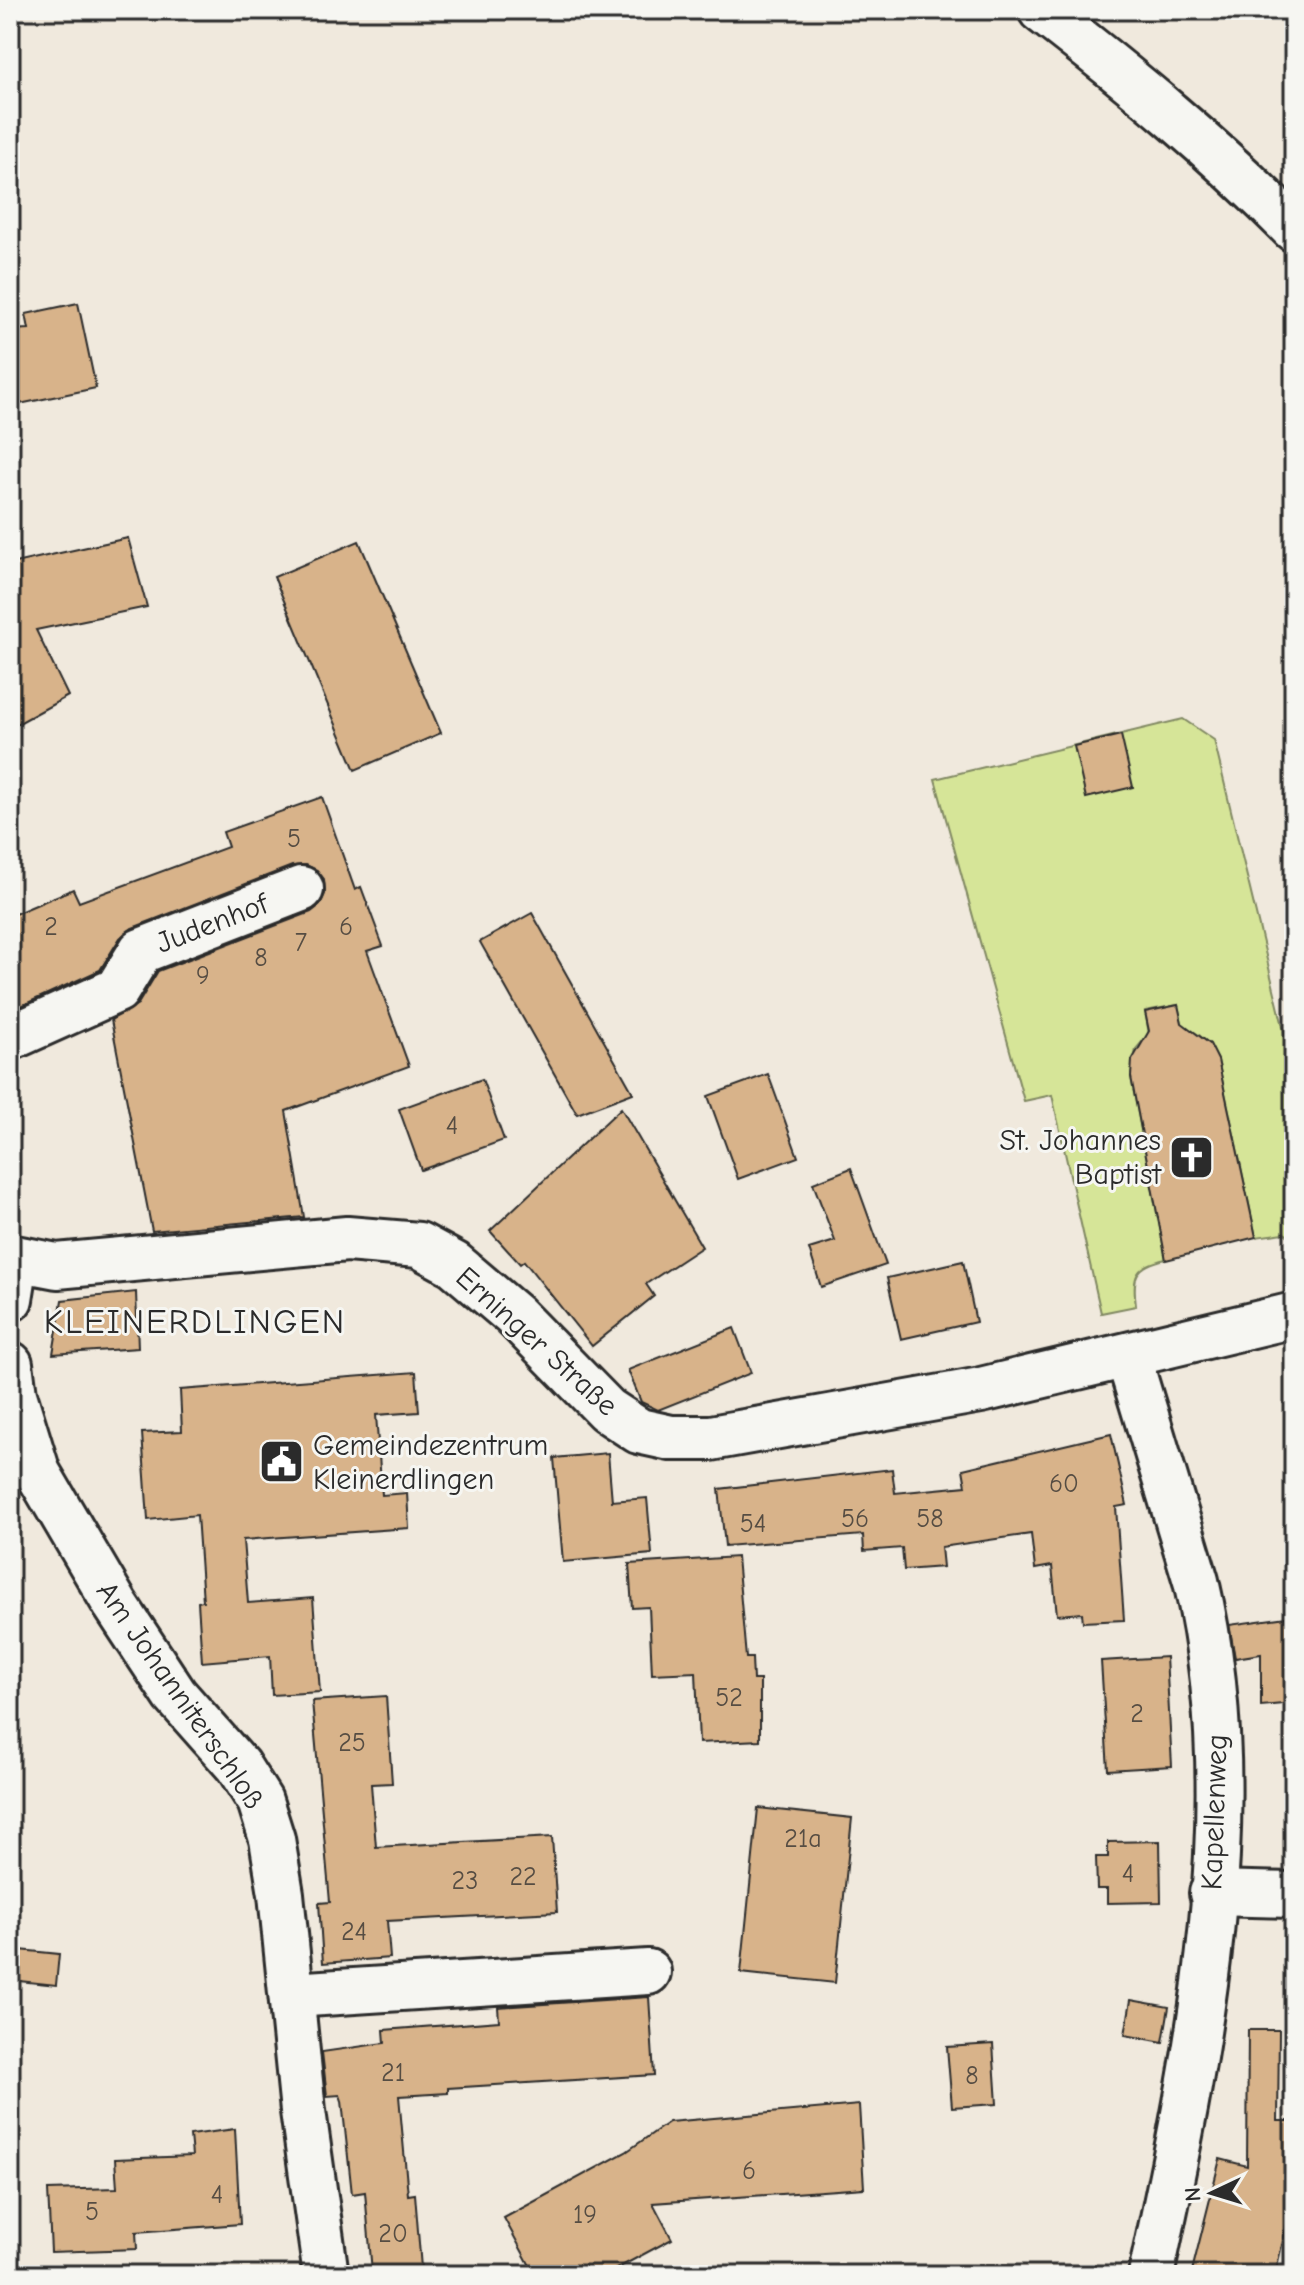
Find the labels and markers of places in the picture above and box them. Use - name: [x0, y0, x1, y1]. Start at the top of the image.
- place label: St. Johannes Baptist: [999, 1123, 1162, 1192]
- church icon: St. Johannes Baptist: [1168, 1133, 1216, 1181]
- place label: Gemeindezentrum Kleinerdlingen: [313, 1428, 548, 1497]
- public building icon: Gemeindezentrum Kleinerdlingen: [258, 1438, 306, 1486]

